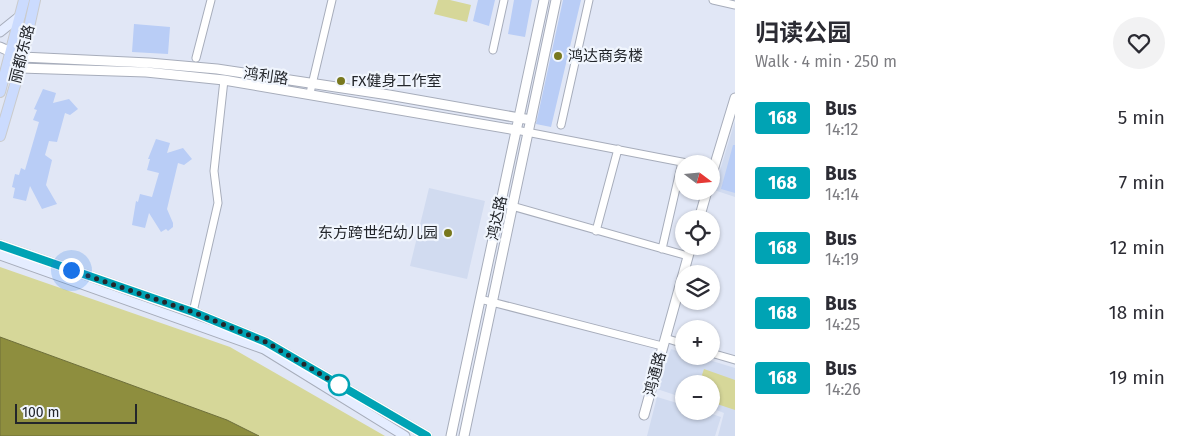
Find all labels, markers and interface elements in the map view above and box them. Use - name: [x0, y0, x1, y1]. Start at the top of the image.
- button: heart: [1113, 17, 1165, 69]
- text: 归读公园: [755, 19, 851, 47]
- street label: 丽都东路: [6, 23, 38, 85]
- place label: 鸿达商务楼: [568, 47, 643, 65]
- marker: 鸿达商务楼: [552, 50, 564, 62]
- text: Walk · 4 min · 250 m: [755, 52, 897, 71]
- street label: 鸿利路: [242, 64, 290, 88]
- place label: FX健身工作室: [351, 72, 441, 90]
- marker: FX健身工作室: [335, 75, 347, 87]
- text: Bus: [825, 97, 857, 120]
- text: 5 min: [1118, 106, 1165, 129]
- text: 168: [768, 107, 797, 129]
- text: 14:12: [825, 120, 859, 139]
- north arrow: [675, 155, 720, 200]
- map controls: [675, 155, 720, 420]
- text: Bus: [825, 162, 857, 185]
- text: 7 min: [1119, 171, 1165, 194]
- text: 168: [768, 172, 797, 194]
- text: 14:14: [825, 185, 859, 204]
- street label: 鸿达路: [484, 194, 510, 242]
- button: locate: [675, 210, 720, 255]
- place label: 东方跨世纪幼儿园: [318, 224, 438, 242]
- marker: 东方跨世纪幼儿园: [442, 227, 454, 239]
- text: Bus: [825, 227, 857, 250]
- text: 12 min: [1110, 236, 1165, 259]
- text: 168: [768, 237, 797, 259]
- text: 14:19: [825, 250, 859, 269]
- your location: [59, 258, 84, 283]
- button: layers: [675, 265, 720, 310]
- text: Bus: [825, 292, 857, 315]
- text: 18 min: [1108, 301, 1165, 324]
- text: 168: [768, 302, 797, 324]
- text: 14:25: [825, 315, 860, 334]
- button: +: [675, 320, 720, 365]
- street label: 鸿通路: [640, 350, 670, 398]
- text: Bus: [825, 357, 857, 380]
- text: 19 min: [1109, 366, 1165, 389]
- text: 168: [768, 367, 797, 389]
- unlabelled marker: [328, 374, 350, 396]
- button: −: [675, 375, 720, 420]
- text: 14:26: [825, 380, 861, 399]
- scale bar: [15, 401, 138, 424]
- text: 100 m: [22, 404, 59, 421]

